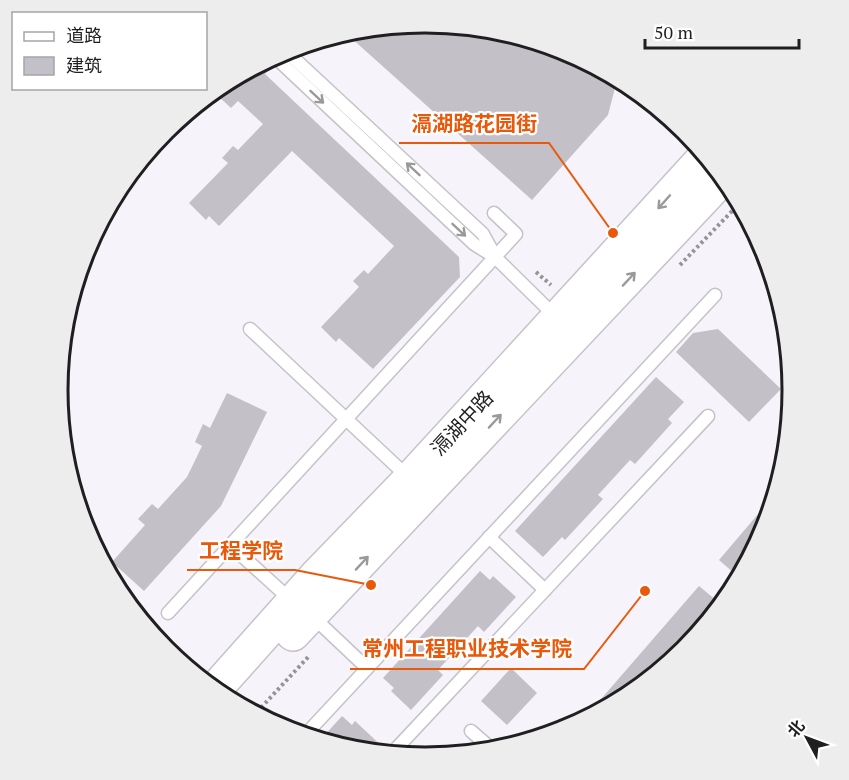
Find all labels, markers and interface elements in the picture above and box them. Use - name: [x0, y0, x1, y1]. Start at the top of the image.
- legend: [12, 12, 207, 90]
- scale bar: [645, 12, 800, 50]
- text: 50 m: [654, 20, 694, 44]
- text: 道路: [66, 23, 102, 47]
- text: 建筑: [66, 53, 102, 77]
- one-way arrow: [310, 89, 325, 104]
- callout: 滆湖路花园街: [399, 104, 549, 143]
- text: 滆湖路花园街: [411, 109, 537, 137]
- one-way arrow: [406, 162, 421, 176]
- one-way arrow: [657, 194, 671, 209]
- one-way arrow: [452, 223, 467, 238]
- one-way arrow: [621, 271, 636, 286]
- street label: 滆湖中路: [424, 384, 499, 461]
- one-way arrow: [488, 414, 502, 429]
- callout: 工程学院: [187, 531, 295, 570]
- text: 工程学院: [199, 536, 283, 564]
- one-way arrow: [355, 556, 369, 571]
- callout: 常州工程职业技术学院: [350, 630, 584, 669]
- text: 常州工程职业技术学院: [362, 634, 572, 662]
- north arrow: [777, 708, 837, 768]
- text: 北: [782, 715, 809, 741]

